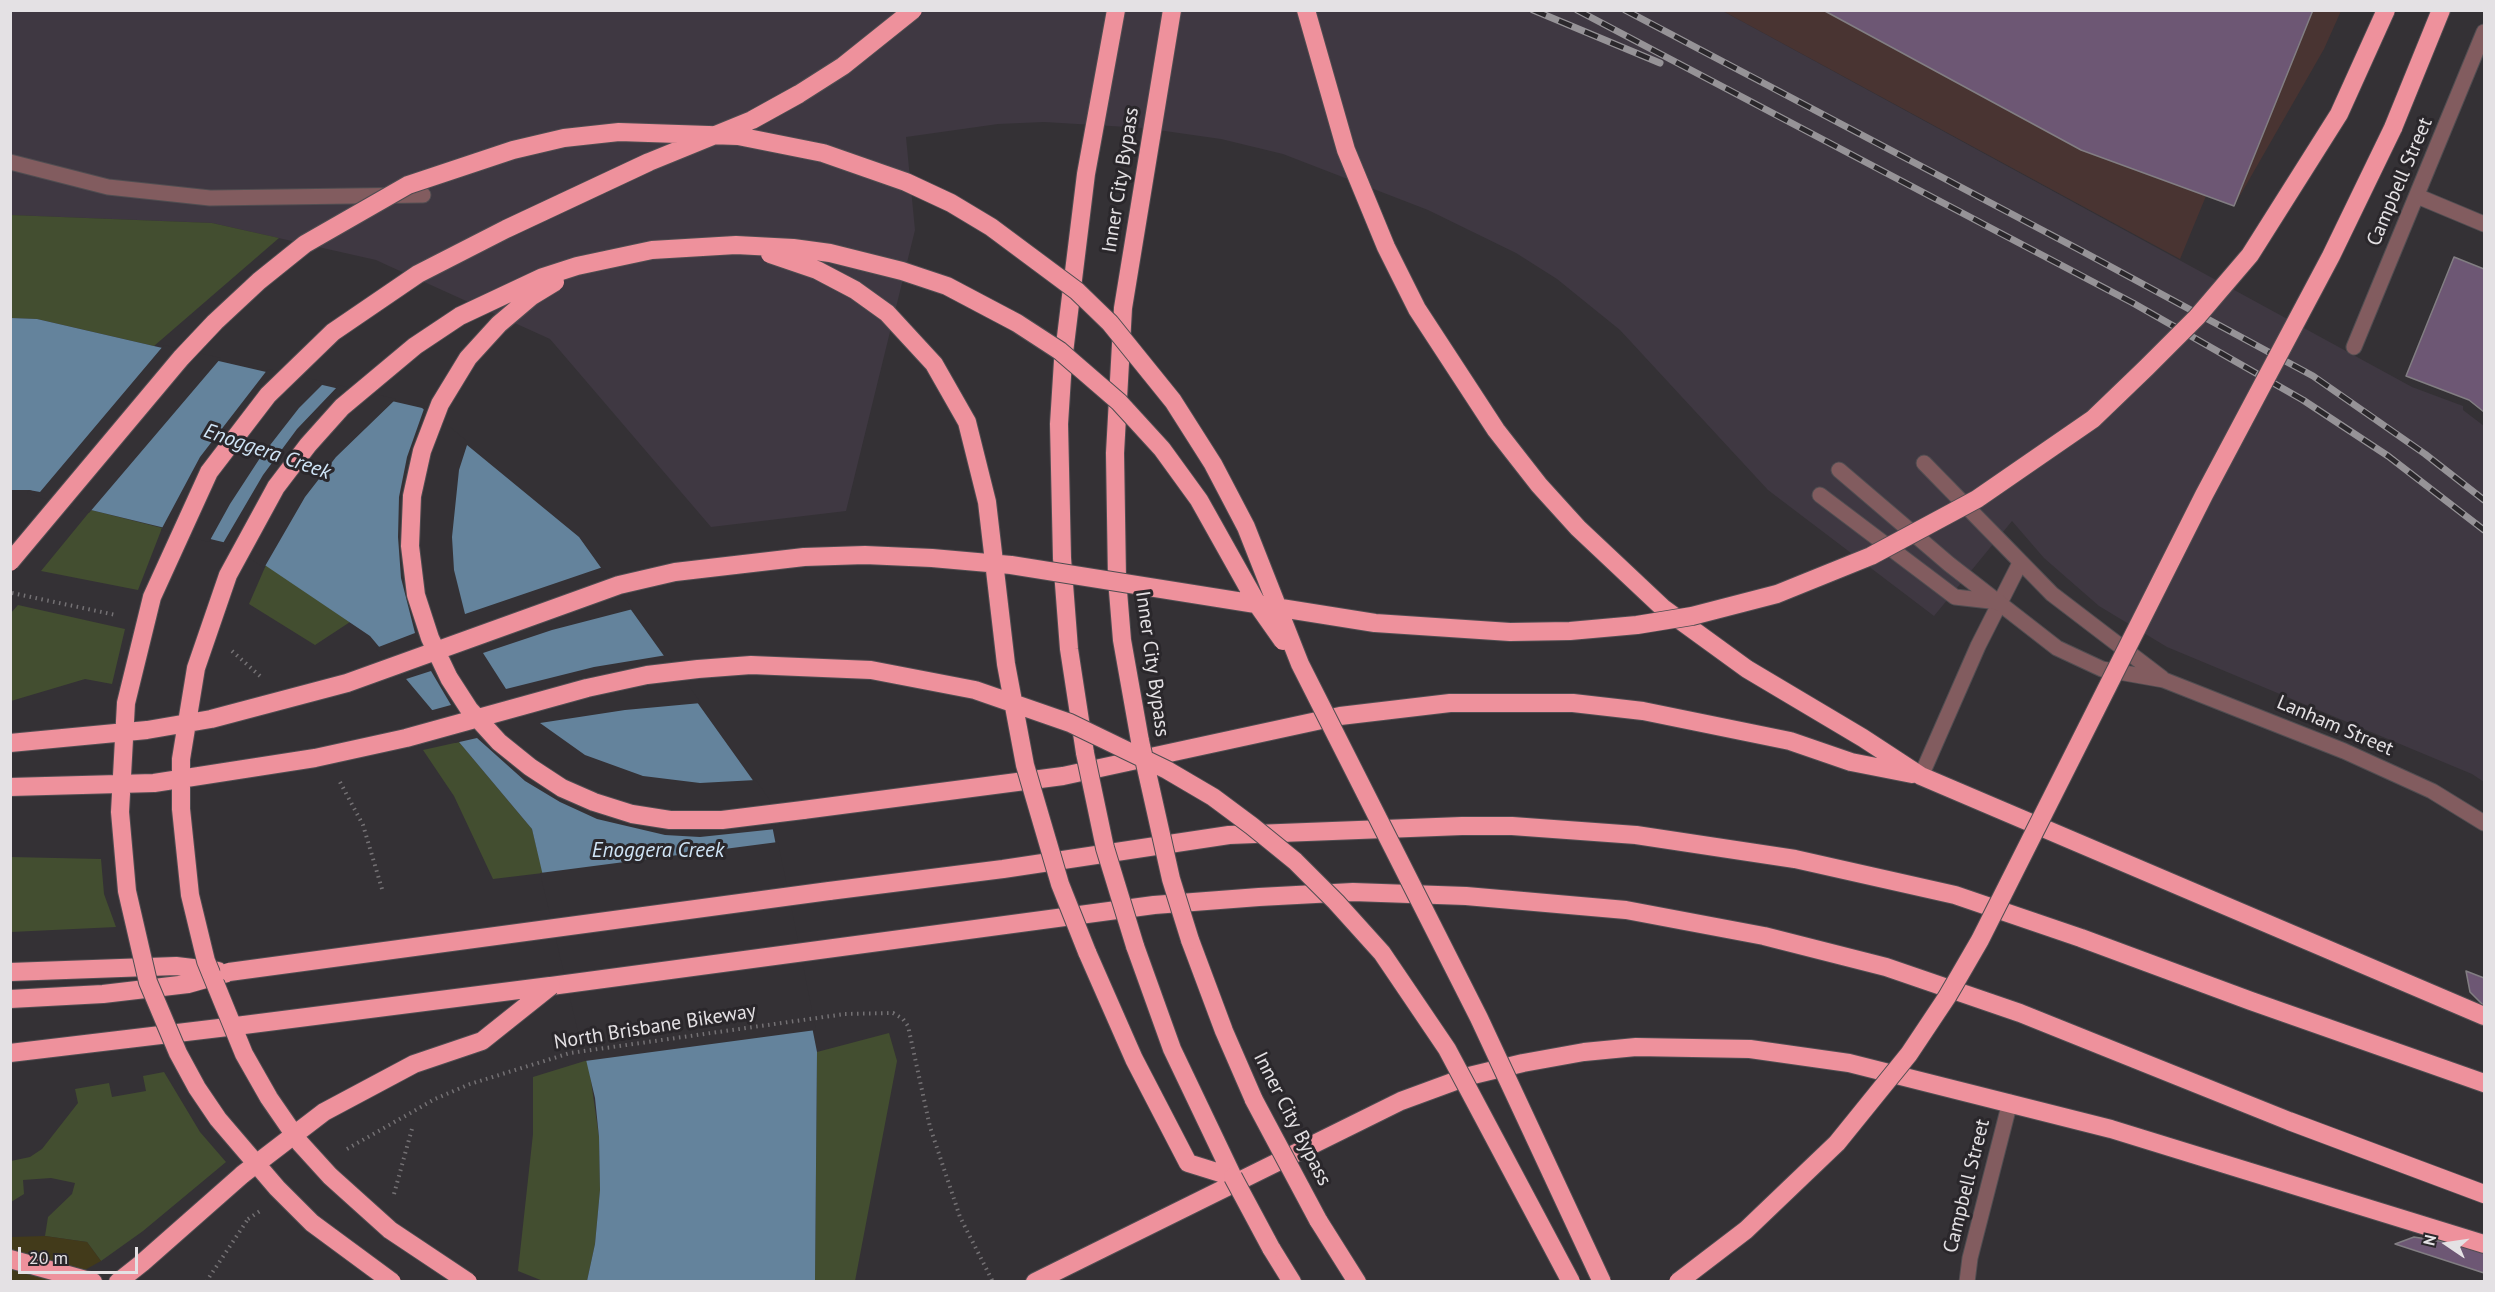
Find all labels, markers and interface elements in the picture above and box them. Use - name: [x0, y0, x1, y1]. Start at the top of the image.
- street label: Inner City Bypass: [1098, 106, 1144, 254]
- street label: Campbell Street: [2362, 114, 2438, 250]
- water label: Enoggera Creek: [200, 419, 334, 485]
- street label: Inner City Bypass: [1130, 590, 1174, 738]
- street label: Lanham Street: [2273, 691, 2397, 761]
- water label: Enoggera Creek: [592, 838, 724, 864]
- street label: North Brisbane Bikeway: [552, 999, 758, 1055]
- street label: Inner City Bypass: [1248, 1048, 1336, 1190]
- street label: Campbell Street: [1939, 1117, 1995, 1255]
- north arrow: [2417, 1214, 2477, 1274]
- text: N: [2419, 1233, 2440, 1247]
- scale bar: [21, 1235, 141, 1273]
- text: 20 m: [29, 1246, 68, 1269]

